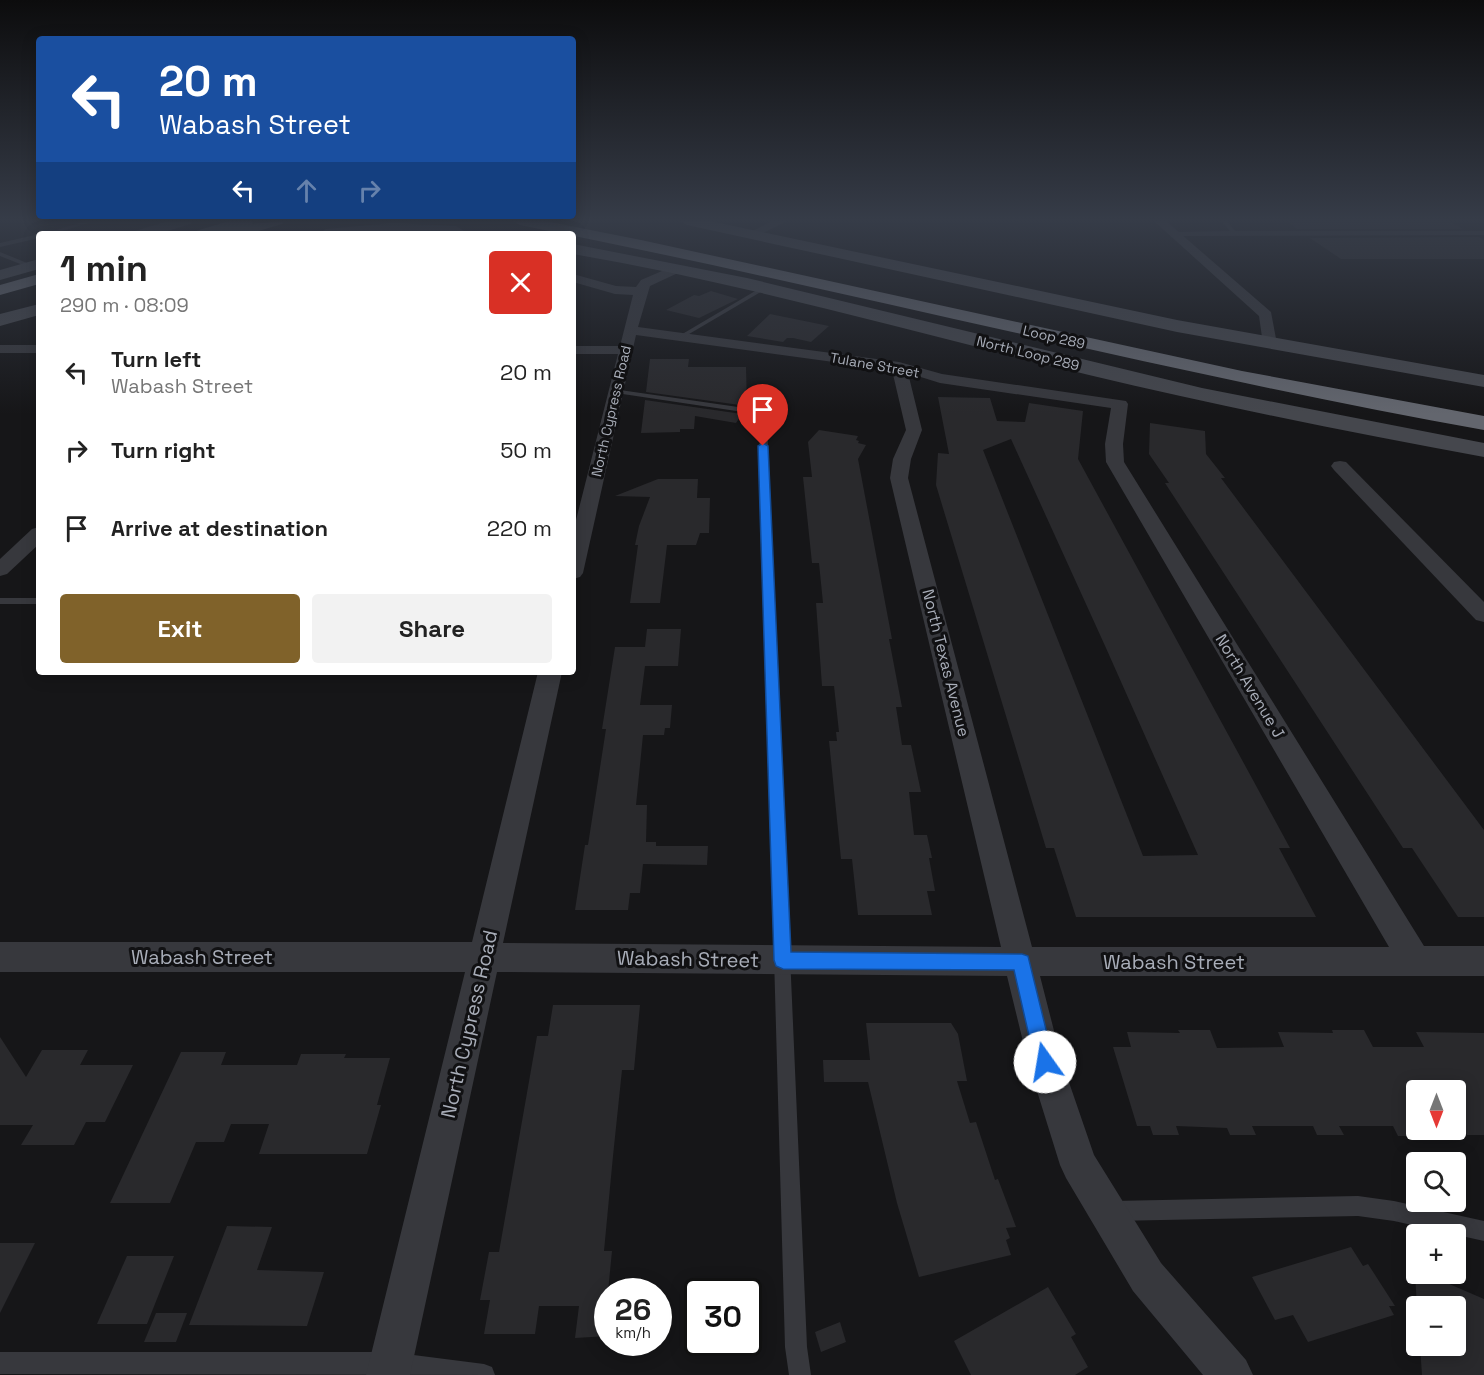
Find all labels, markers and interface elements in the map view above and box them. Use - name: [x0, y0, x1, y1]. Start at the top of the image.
- text: 20 m: [159, 55, 258, 108]
- icon: left: [60, 60, 138, 138]
- text: Wabash Street: [159, 107, 351, 142]
- icon: left: [227, 174, 260, 207]
- icon: ahead: [290, 174, 323, 207]
- icon: right: [353, 174, 386, 207]
- text: 1 min: [60, 246, 148, 292]
- button: close: [489, 251, 552, 314]
- text: 290 m · 08:09: [60, 292, 189, 318]
- street label: Loop 289: [1021, 321, 1087, 353]
- street label: North Loop 289: [975, 332, 1081, 374]
- street label: North Cypress Road: [587, 343, 635, 479]
- text: Turn left: [111, 345, 201, 373]
- street label: Tulane Street: [829, 348, 921, 382]
- icon: left: [60, 356, 93, 389]
- text: 20 m: [500, 358, 552, 386]
- text: Wabash Street: [111, 373, 253, 399]
- pin: [737, 384, 788, 446]
- icon: arrive: [746, 393, 779, 426]
- icon: right: [60, 434, 93, 467]
- text: Turn right: [111, 436, 216, 464]
- text: 50 m: [500, 436, 552, 464]
- icon: arrive: [60, 512, 93, 545]
- text: Arrive at destination: [111, 514, 328, 542]
- text: 220 m: [487, 514, 552, 542]
- street label: North Texas Avenue: [917, 587, 975, 739]
- button: Exit: [60, 594, 300, 663]
- button: Share: [312, 594, 552, 663]
- street label: North Avenue J: [1211, 630, 1289, 742]
- street label: North Cypress Road: [435, 927, 503, 1121]
- street label: Wabash Street: [131, 944, 273, 970]
- street label: Wabash Street: [617, 945, 759, 973]
- street label: Wabash Street: [1103, 949, 1245, 975]
- position arrow: [1013, 1030, 1077, 1094]
- north arrow: [1406, 1080, 1466, 1140]
- map controls: [1406, 1080, 1466, 1356]
- button: search: [1406, 1152, 1466, 1212]
- button: +: [1406, 1224, 1466, 1284]
- speed limit sign: 30: [684, 1278, 762, 1356]
- text: 26: [615, 1290, 651, 1329]
- button: −: [1406, 1296, 1466, 1356]
- text: km/h: [615, 1323, 651, 1342]

